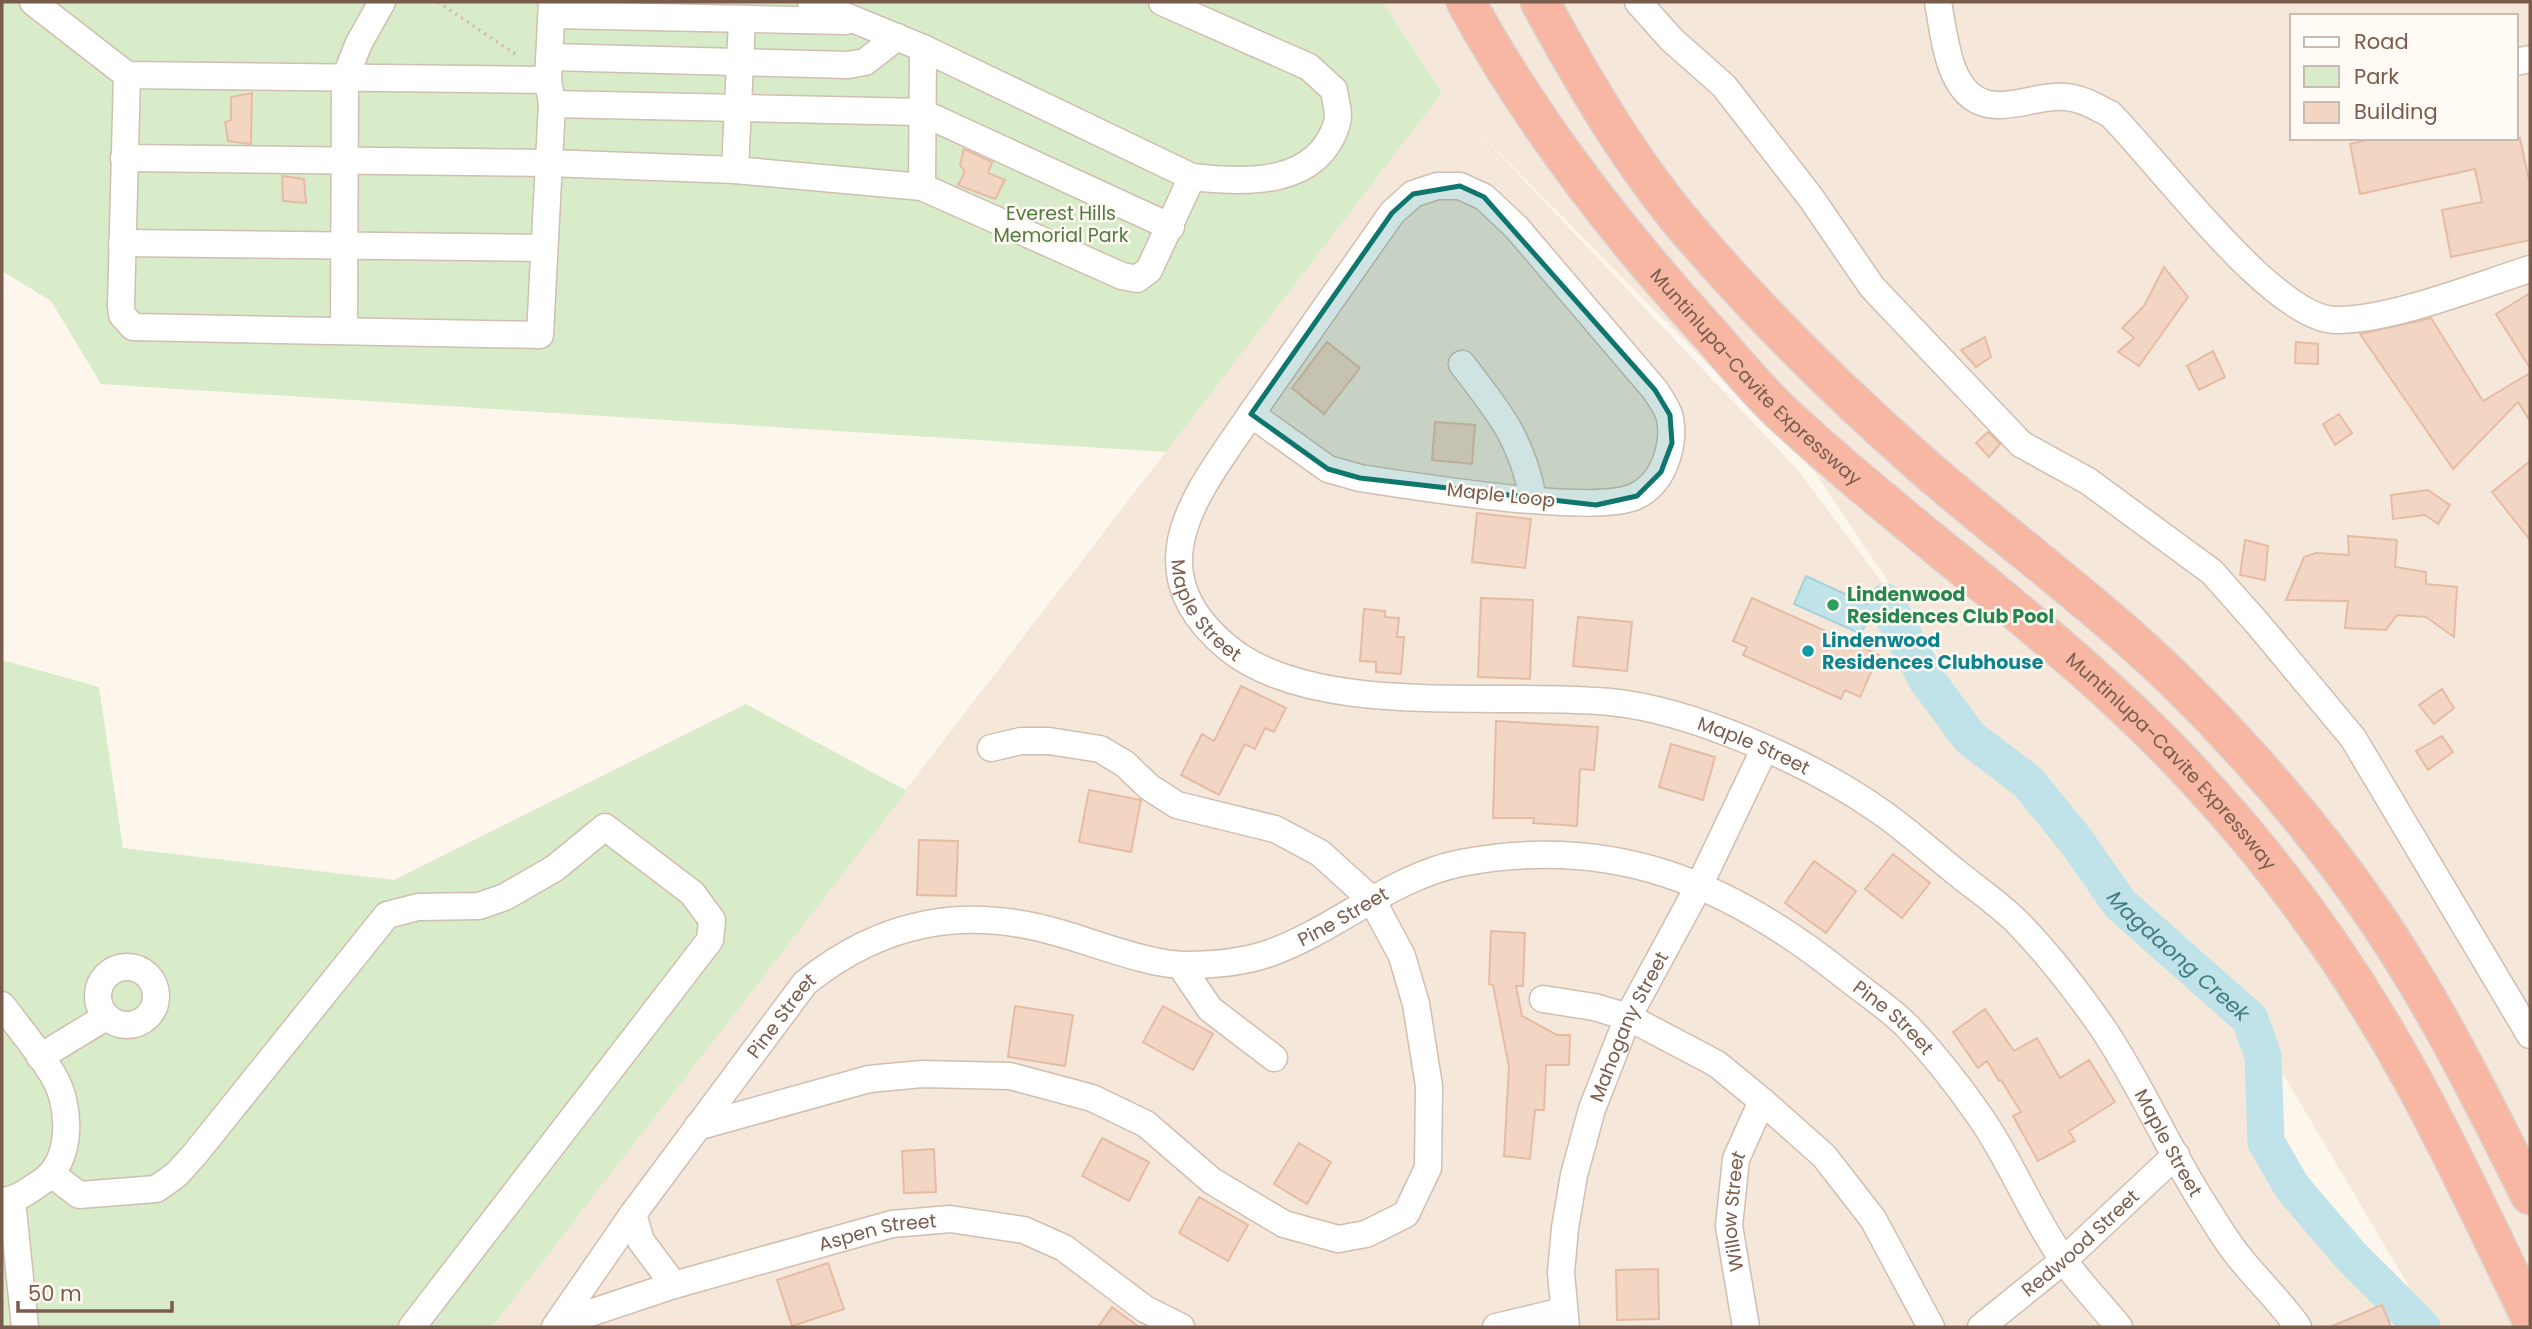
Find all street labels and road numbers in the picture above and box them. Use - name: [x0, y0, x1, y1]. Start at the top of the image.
- street label: Muntinlupa-Cavite Expressway: [1644, 262, 1868, 492]
- street label: Maple Loop: [1445, 476, 1557, 514]
- street label: Maple Street: [1165, 558, 1247, 668]
- street label: Muntinlupa-Cavite Expressway: [2060, 646, 2283, 876]
- street label: Maple Street: [1694, 709, 1815, 781]
- street label: Pine Street: [1293, 880, 1393, 953]
- street label: Mahogany Street: [1583, 946, 1675, 1106]
- street label: Pine Street: [740, 966, 821, 1064]
- street label: Pine Street: [1848, 974, 1940, 1060]
- street label: Maple Street: [2128, 1084, 2209, 1202]
- street label: Willow Street: [1715, 1146, 1752, 1274]
- street label: Redwood Street: [2015, 1183, 2145, 1303]
- street label: Aspen Street: [815, 1207, 938, 1257]

